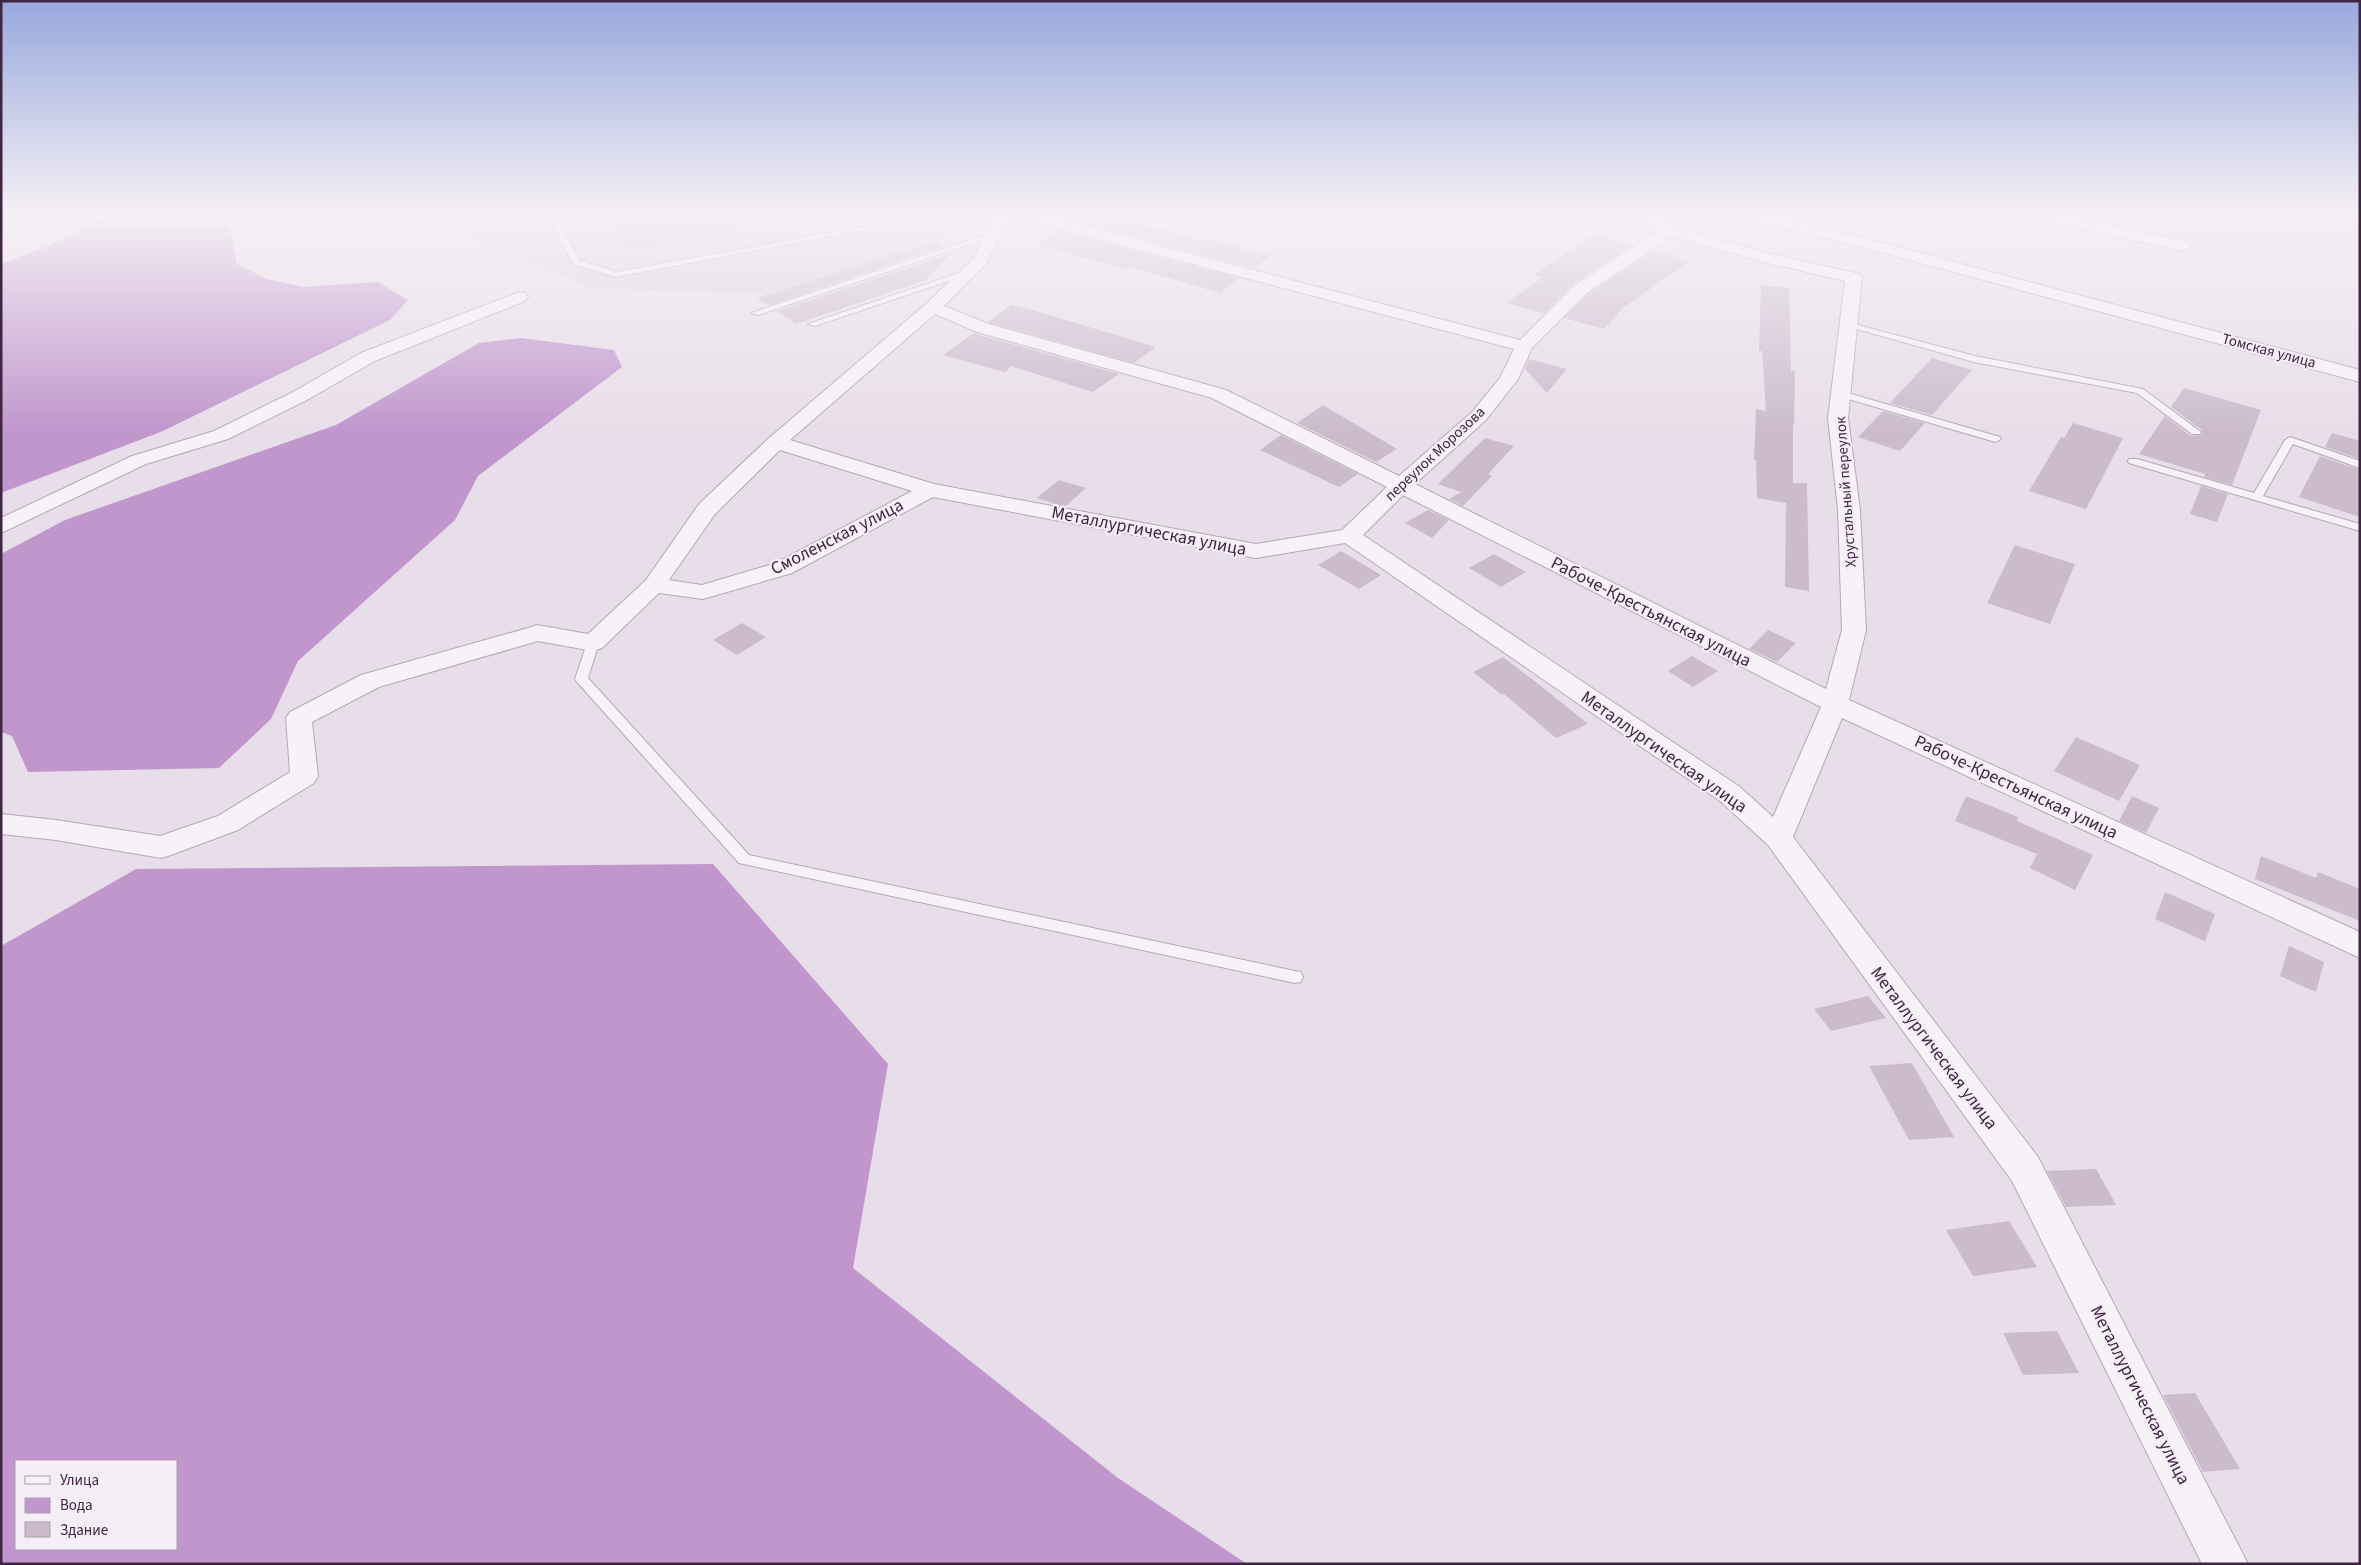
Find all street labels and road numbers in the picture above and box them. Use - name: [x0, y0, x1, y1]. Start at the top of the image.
- street label: Томская улица: [2220, 328, 2318, 374]
- street label: переулок Морозова: [1380, 402, 1490, 506]
- street label: Хрустальный переулок: [1830, 415, 1862, 568]
- street label: Смоленская улица: [766, 493, 908, 581]
- street label: Металлургическая улица: [1049, 500, 1249, 562]
- street label: Рабоче-Крестьянская улица: [1547, 551, 1755, 673]
- street label: Металлургическая улица: [1576, 685, 1752, 819]
- street label: Рабоче-Крестьянская улица: [1910, 729, 2122, 845]
- street label: Металлургическая улица: [1864, 961, 2004, 1135]
- street label: Металлургическая улица: [2084, 1301, 2196, 1489]

